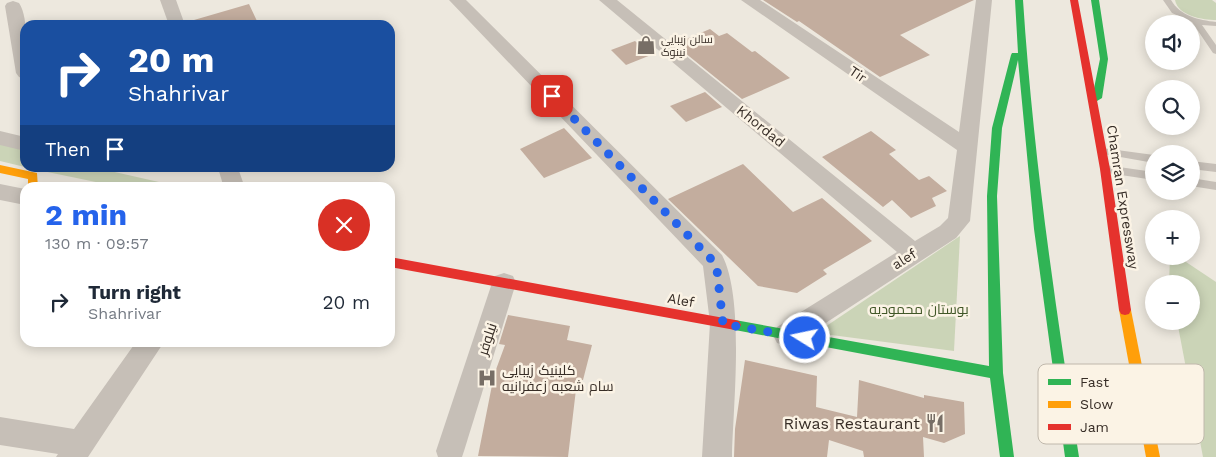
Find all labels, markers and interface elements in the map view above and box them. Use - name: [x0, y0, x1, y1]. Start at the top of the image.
- map controls: [1145, 15, 1200, 330]
- button: sound: [1145, 15, 1200, 70]
- place label: سالن زیبایی نینوک: [661, 33, 713, 59]
- shop icon: سالن زیبایی نینوک: [635, 34, 657, 56]
- text: 20 m: [128, 39, 214, 81]
- icon: right: [45, 40, 110, 105]
- street label: Tir: [846, 62, 870, 86]
- pin: [531, 75, 573, 117]
- button: search: [1145, 80, 1200, 135]
- text: Shahrivar: [128, 81, 229, 106]
- icon: arrive: [538, 82, 566, 110]
- street label: Khordad: [734, 102, 788, 150]
- street label: Chamran Expressway: [1104, 124, 1142, 271]
- icon: arrive: [101, 135, 129, 163]
- text: Then: [45, 138, 91, 161]
- button: layers: [1145, 145, 1200, 200]
- text: 2 min: [45, 197, 127, 232]
- button: close: [318, 199, 370, 251]
- button: +: [1145, 210, 1200, 265]
- text: 130 m · 09:57: [45, 234, 149, 253]
- street label: alef: [889, 245, 920, 273]
- button: −: [1145, 275, 1200, 330]
- text: Turn right: [88, 281, 181, 304]
- icon: right: [45, 288, 73, 316]
- street label: Alef: [666, 290, 696, 310]
- text: 20 m: [323, 291, 370, 314]
- park label: بوستان محمودیه: [869, 301, 969, 317]
- text: Shahrivar: [88, 304, 162, 323]
- position arrow: [778, 311, 830, 363]
- street label: نیلوفر: [474, 321, 500, 358]
- place label: کلینیک زیبایی سام شعبه زعفرانیه: [502, 362, 614, 396]
- legend: [1038, 364, 1204, 444]
- hospital icon: کلینیک زیبایی سام شعبه زعفرانیه: [476, 367, 498, 389]
- text: Fast: [1080, 374, 1109, 390]
- text: Slow: [1080, 396, 1113, 412]
- restaurant icon: Riwas Restaurant: [924, 412, 946, 434]
- place label: Riwas Restaurant: [784, 414, 920, 433]
- text: Jam: [1080, 419, 1109, 435]

